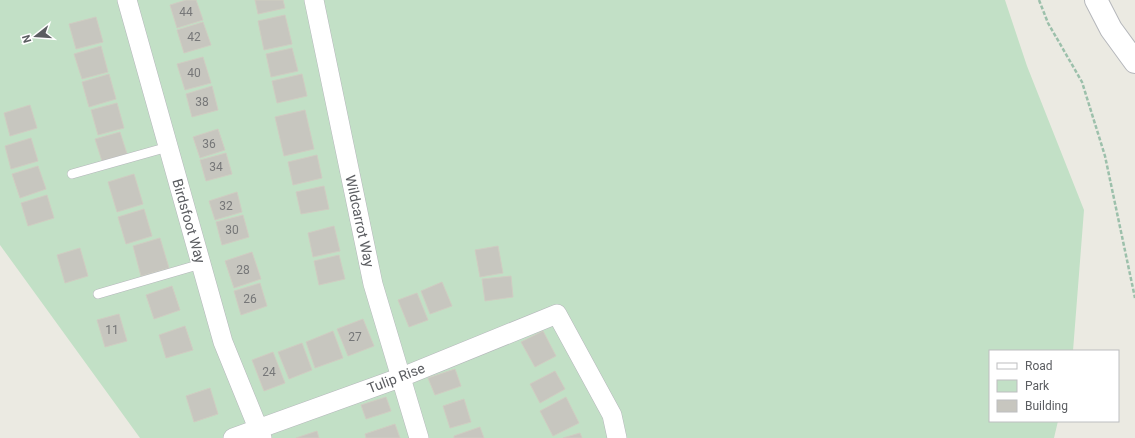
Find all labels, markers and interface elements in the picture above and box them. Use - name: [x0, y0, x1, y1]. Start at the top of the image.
- house number: 44: [179, 5, 193, 19]
- north arrow: [16, 16, 56, 56]
- house number: 42: [187, 30, 201, 44]
- text: N: [19, 33, 34, 44]
- house number: 40: [187, 66, 201, 80]
- house number: 38: [195, 95, 209, 109]
- house number: 36: [202, 137, 216, 151]
- house number: 34: [209, 160, 223, 174]
- street label: Wildcarrot Way: [342, 173, 378, 269]
- street label: Birdsfoot Way: [169, 177, 209, 265]
- house number: 32: [219, 199, 233, 213]
- house number: 30: [225, 223, 239, 237]
- house number: 28: [236, 263, 250, 277]
- house number: 26: [243, 292, 257, 306]
- house number: 11: [105, 323, 119, 337]
- house number: 27: [348, 330, 362, 344]
- legend: [989, 350, 1119, 422]
- text: Road: [1025, 359, 1053, 373]
- street label: Tulip Rise: [365, 360, 427, 396]
- house number: 24: [262, 365, 276, 379]
- text: Park: [1025, 379, 1050, 393]
- text: Building: [1025, 399, 1068, 413]

